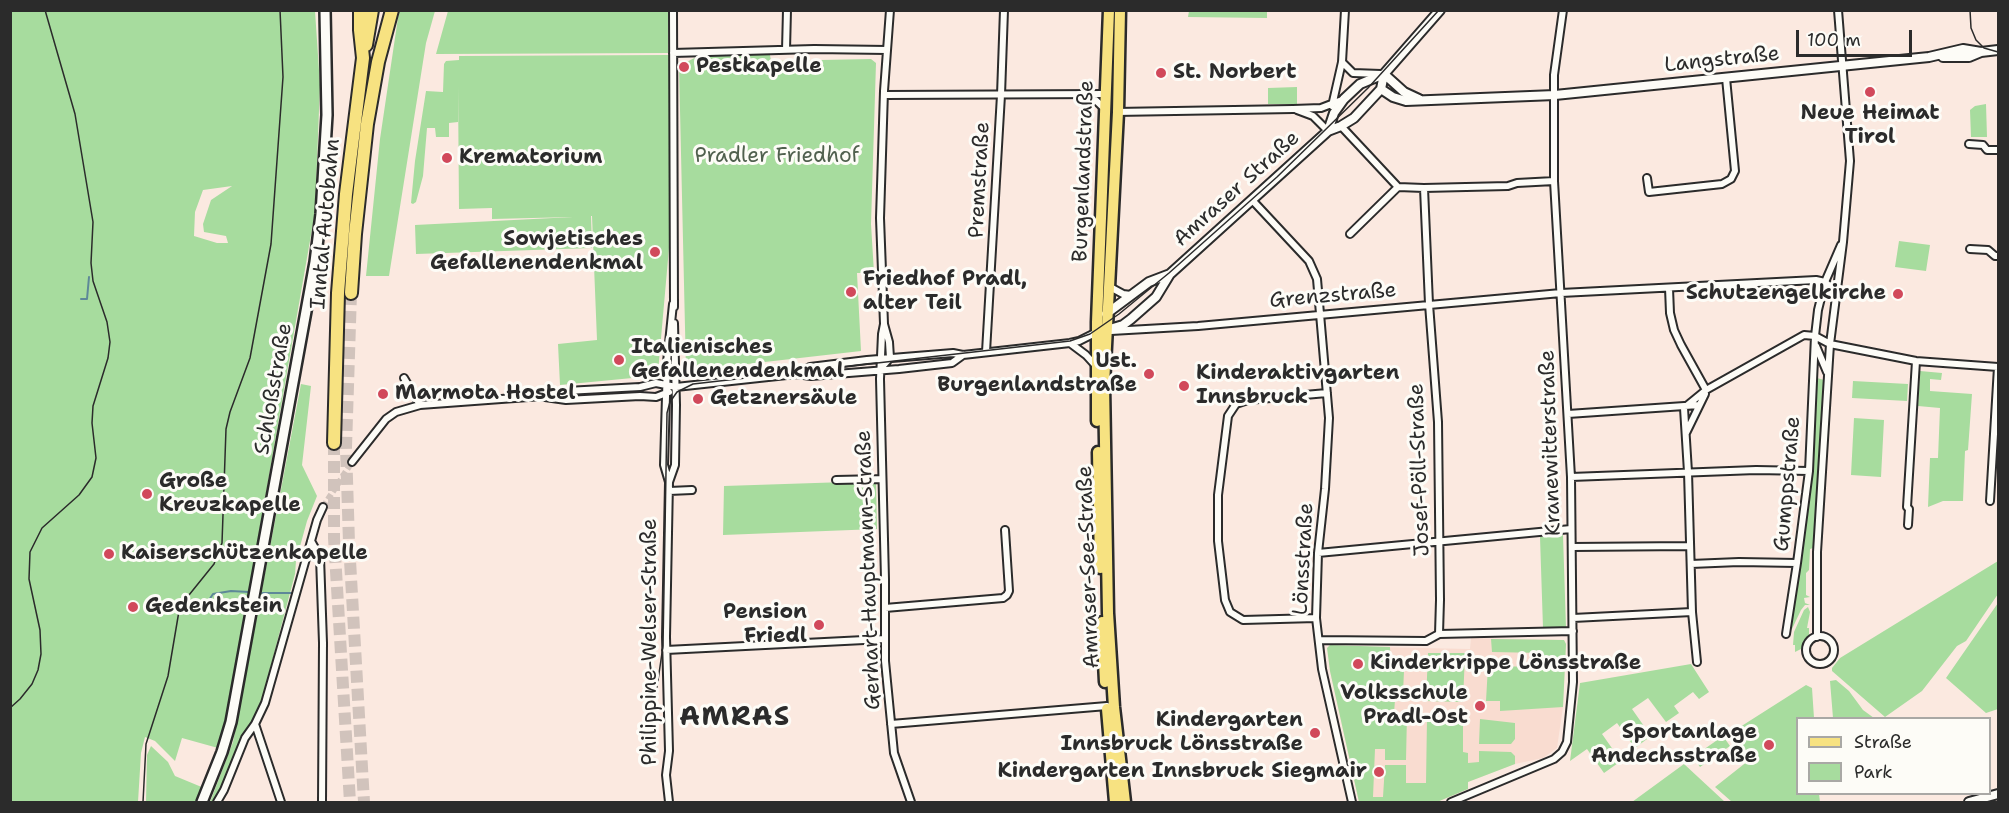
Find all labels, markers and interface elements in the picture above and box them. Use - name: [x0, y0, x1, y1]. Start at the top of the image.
- scale bar: [1799, 18, 1914, 56]
- text: 100 m: [1807, 28, 1861, 52]
- street label: Langstraße: [1663, 41, 1781, 79]
- place label: Pestkapelle: [696, 54, 822, 80]
- marker: Pestkapelle: [677, 60, 691, 74]
- place label: St. Norbert: [1173, 60, 1296, 86]
- marker: St. Norbert: [1154, 66, 1168, 80]
- street label: Burgenlandstraße: [1068, 80, 1100, 262]
- marker: Neue Heimat Tirol: [1863, 85, 1877, 99]
- place label: Neue Heimat Tirol: [1800, 101, 1940, 151]
- street label: Premstraße: [964, 121, 996, 239]
- street label: Amraser Straße: [1169, 126, 1305, 252]
- street label: Inntal Autobahn: [306, 138, 346, 310]
- park label: Pradler Friedhof: [695, 144, 859, 170]
- place label: Krematorium: [459, 145, 602, 171]
- marker: Krematorium: [440, 151, 454, 165]
- place label: Sowjetisches Gefallenendenkmal: [430, 227, 643, 277]
- marker: Sowjetisches Gefallenendenkmal: [648, 245, 662, 259]
- place label: Friedhof Pradl, alter Teil: [863, 267, 1027, 317]
- street label: Grenzstraße: [1268, 278, 1398, 314]
- place label: Schutzengelkirche: [1686, 281, 1886, 307]
- marker: Friedhof Pradl, alter Teil: [844, 285, 858, 299]
- marker: Schutzengelkirche: [1891, 287, 1905, 301]
- street label: Schloßstraße: [250, 321, 298, 457]
- place label: Italienisches Gefallenendenkmal: [631, 335, 844, 385]
- place label: Ust. Burgenlandstraße: [937, 349, 1137, 399]
- street label: Kranewitterstraße: [1535, 349, 1567, 537]
- marker: Italienisches Gefallenendenkmal: [612, 353, 626, 367]
- place label: Kinderaktivgarten Innsbruck: [1196, 361, 1399, 411]
- marker: Ust. Burgenlandstraße: [1142, 367, 1156, 381]
- marker: Kinderaktivgarten Innsbruck: [1177, 379, 1191, 393]
- place label: Marmota Hostel: [395, 381, 576, 407]
- street label: Josef-Pöll-Straße: [1404, 383, 1436, 557]
- place label: Getznersäule: [710, 386, 857, 412]
- marker: Marmota Hostel: [376, 387, 390, 401]
- marker: Getznersäule: [691, 392, 705, 406]
- street label: Gumppstraße: [1770, 415, 1806, 553]
- street label: Gerhart-Hauptmann-Straße: [852, 430, 886, 710]
- street label: Amraser-See-Straße: [1073, 465, 1105, 669]
- place label: Große Kreuzkapelle: [159, 469, 301, 519]
- marker: Große Kreuzkapelle: [140, 487, 154, 501]
- street label: Lönsstraße: [1288, 502, 1320, 616]
- street label: Philippine-Welser-Straße: [638, 518, 664, 766]
- place label: Kaiserschützenkapelle: [121, 541, 368, 567]
- marker: Kaiserschützenkapelle: [102, 547, 116, 561]
- place label: Gedenkstein: [145, 594, 282, 620]
- marker: Gedenkstein: [126, 600, 140, 614]
- place label: Pension Friedl: [723, 600, 807, 650]
- marker: Pension Friedl: [812, 618, 826, 632]
- place label: Kinderkrippe Lönsstraße: [1370, 651, 1641, 677]
- marker: Kinderkrippe Lönsstraße: [1351, 657, 1365, 671]
- place label: Volksschule Pradl-Ost: [1340, 681, 1468, 731]
- marker: Volksschule Pradl-Ost: [1473, 699, 1487, 713]
- district label: AMRAS: [679, 702, 791, 734]
- place label: Kindergarten Innsbruck Lönsstraße: [1061, 708, 1303, 758]
- legend: [1796, 717, 1991, 795]
- place label: Sportanlage Andechsstraße: [1591, 720, 1757, 770]
- marker: Kindergarten Innsbruck Lönsstraße: [1308, 726, 1322, 740]
- text: Straße: [1854, 730, 1912, 754]
- marker: Sportanlage Andechsstraße: [1762, 738, 1776, 752]
- place label: Kindergarten Innsbruck Siegmair: [997, 759, 1367, 785]
- text: Park: [1854, 760, 1893, 784]
- marker: Kindergarten Innsbruck Siegmair: [1372, 765, 1386, 779]

